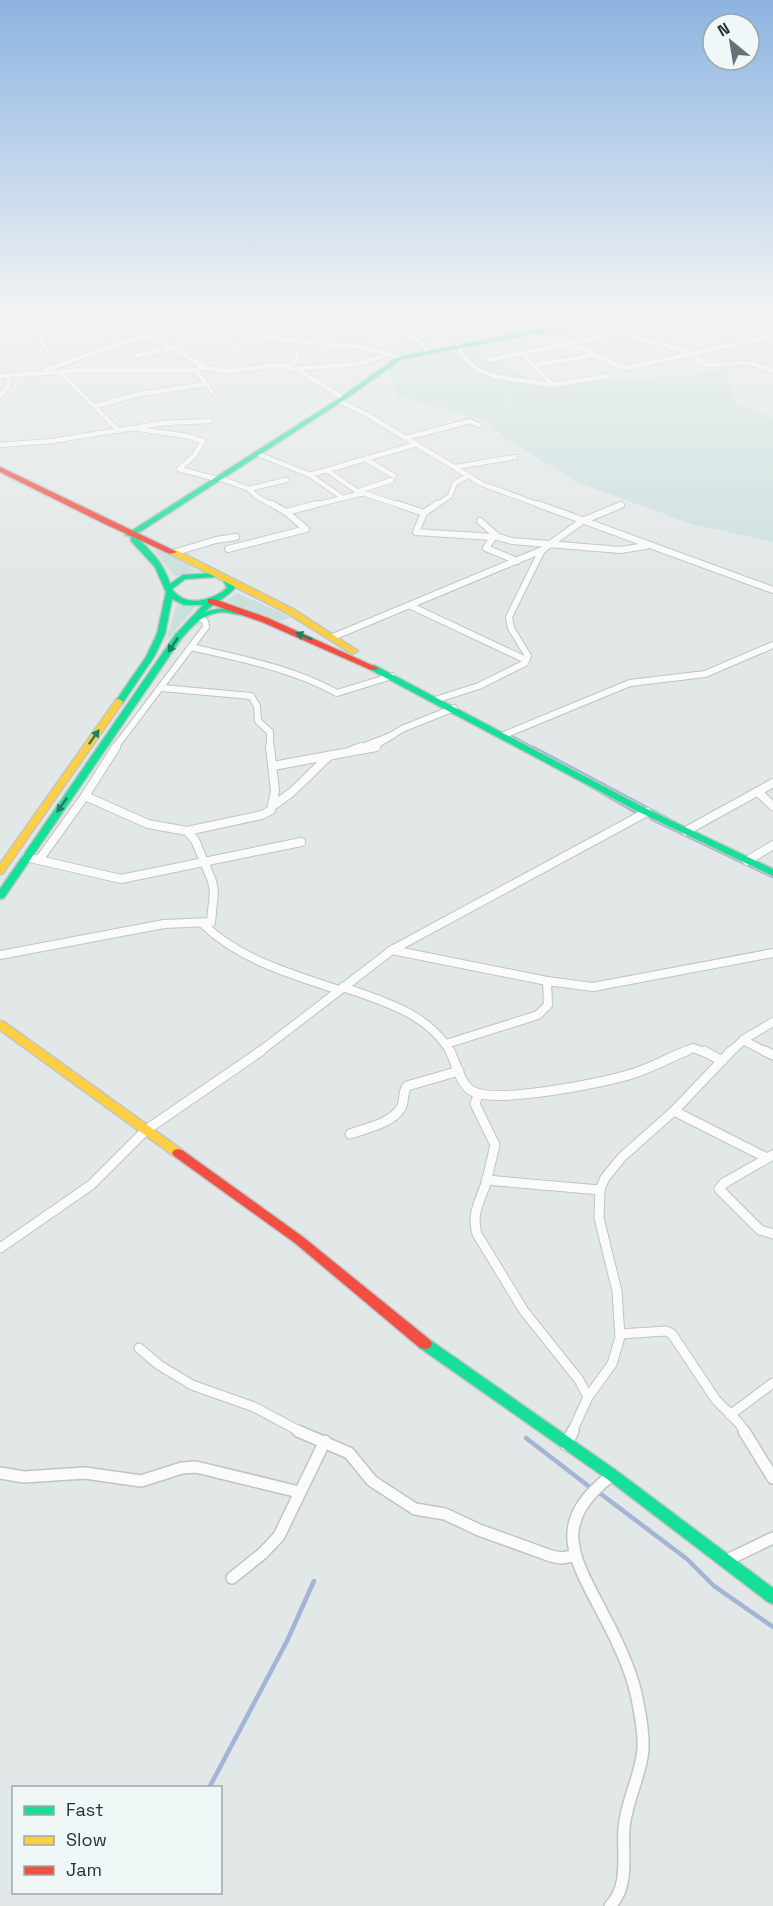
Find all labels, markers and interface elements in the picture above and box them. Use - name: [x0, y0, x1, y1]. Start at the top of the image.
- north arrow: [701, 12, 761, 72]
- text: N: [714, 18, 734, 41]
- one-way arrow: [295, 631, 313, 640]
- one-way arrow: [167, 636, 178, 653]
- one-way arrow: [88, 729, 100, 745]
- one-way arrow: [57, 797, 68, 813]
- legend: [12, 1786, 222, 1894]
- text: Fast: [66, 1798, 103, 1821]
- text: Slow: [66, 1828, 107, 1851]
- text: Jam: [66, 1858, 102, 1881]

